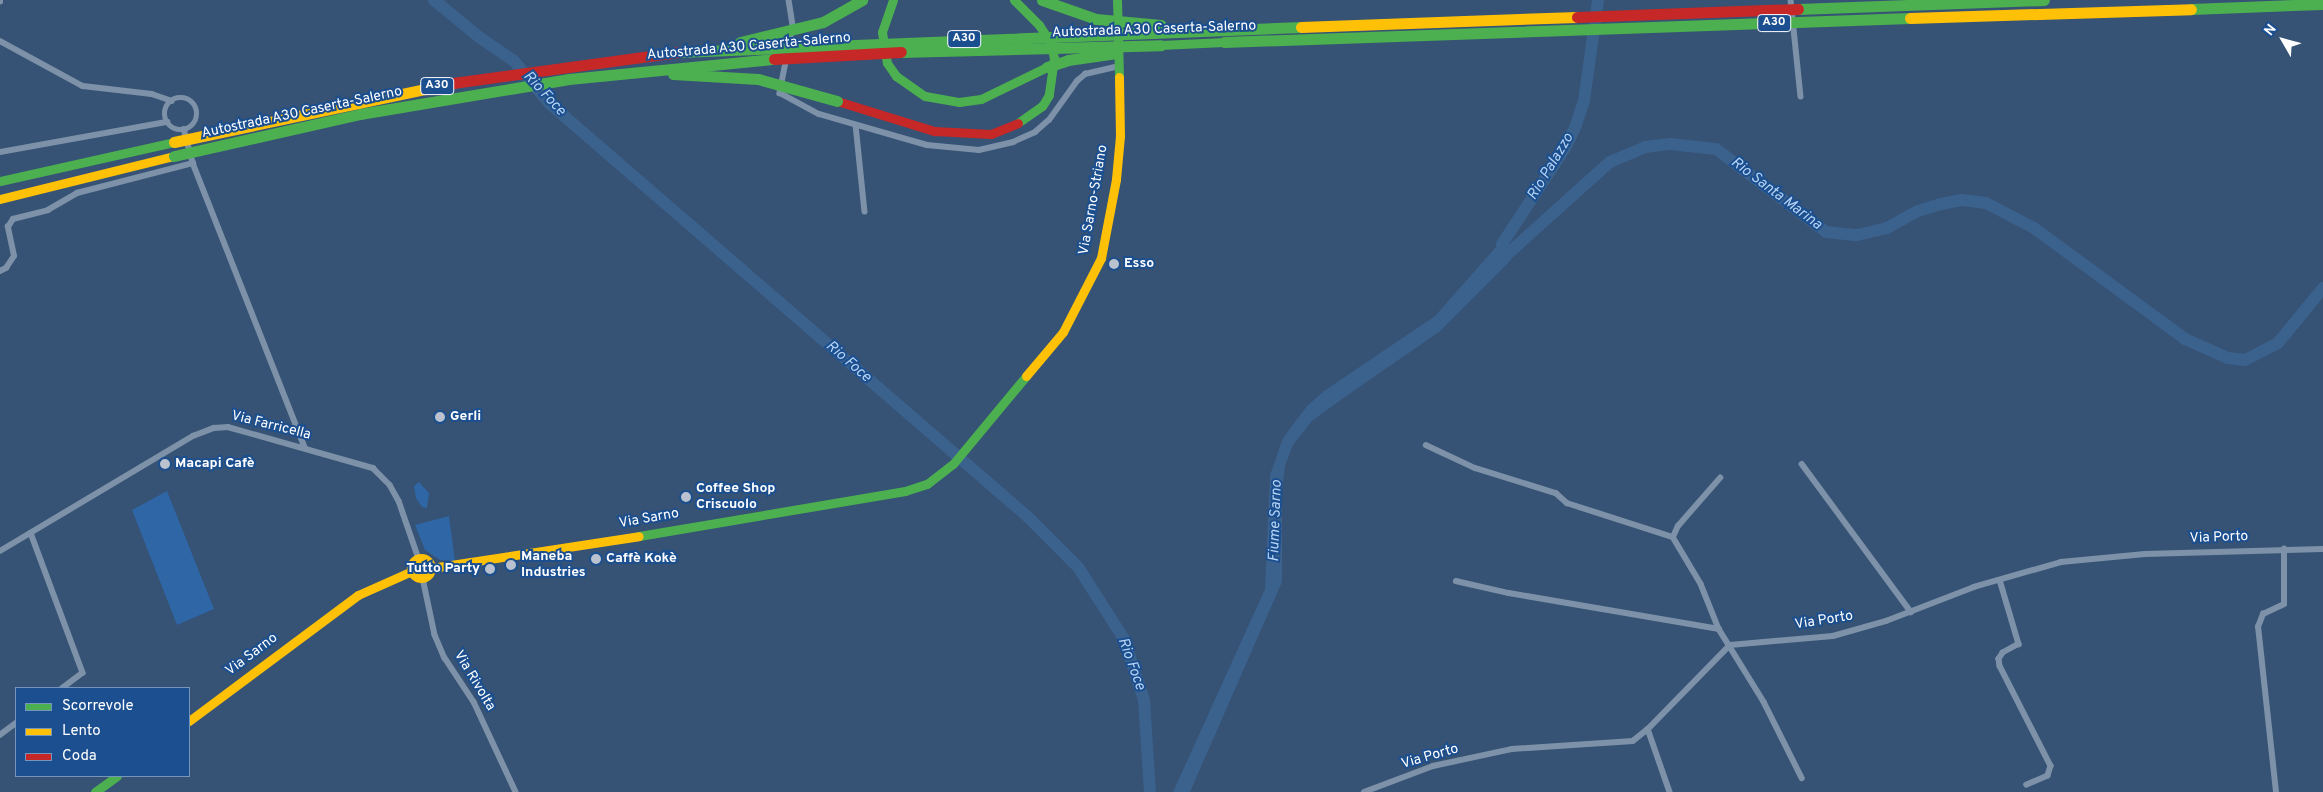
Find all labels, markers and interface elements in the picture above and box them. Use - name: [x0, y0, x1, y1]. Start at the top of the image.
- road number: A30: [1756, 13, 1792, 32]
- north arrow: [2258, 15, 2308, 65]
- street label: Autostrada A30 Caserta-Salerno: [1051, 18, 1257, 42]
- text: N: [2261, 21, 2281, 40]
- street label: Autostrada A30 Caserta-Salerno: [646, 30, 852, 64]
- road number: A30: [946, 30, 982, 48]
- water label: Rio Foce: [519, 68, 569, 120]
- road number: A30: [420, 76, 454, 95]
- street label: Autostrada A30 Caserta-Salerno: [200, 83, 404, 143]
- water label: Rio Palazzo: [1524, 130, 1578, 204]
- street label: Via Sarno-Striano: [1076, 144, 1112, 256]
- water label: Rio Santa Marina: [1727, 154, 1825, 234]
- place label: Esso: [1124, 256, 1154, 272]
- marker: Esso: [1108, 258, 1120, 270]
- water label: Rio Foce: [822, 337, 874, 387]
- street label: Via Farricella: [230, 408, 312, 444]
- place label: Gerli: [450, 409, 481, 425]
- marker: Gerli: [434, 411, 446, 423]
- place label: Macapi Cafè: [175, 456, 255, 472]
- marker: Macapi Cafè: [159, 458, 171, 470]
- water label: Fiume Sarno: [1266, 480, 1286, 562]
- place label: Coffee Shop Criscuolo: [696, 481, 775, 514]
- marker: Coffee Shop Criscuolo: [680, 491, 692, 503]
- street label: Via Sarno: [618, 505, 680, 533]
- street label: Via Porto: [2189, 529, 2249, 547]
- place label: Maneba Industries: [521, 549, 586, 582]
- place label: Caffè Kokè: [606, 551, 677, 567]
- marker: Caffè Kokè: [590, 553, 602, 565]
- marker: Maneba Industries: [505, 559, 517, 571]
- place label: Tutto Party: [406, 561, 480, 577]
- marker: Tutto Party: [484, 563, 496, 575]
- street label: Via Porto: [1794, 608, 1854, 634]
- street label: Via Sarno: [223, 630, 281, 680]
- water label: Rio Foce: [1113, 635, 1149, 693]
- street label: Via Rivolta: [449, 648, 499, 714]
- legend: [15, 687, 190, 777]
- text: Scorrevole: [62, 697, 134, 716]
- text: Lento: [62, 722, 101, 741]
- street label: Via Porto: [1400, 741, 1460, 773]
- text: Coda: [62, 747, 97, 766]

